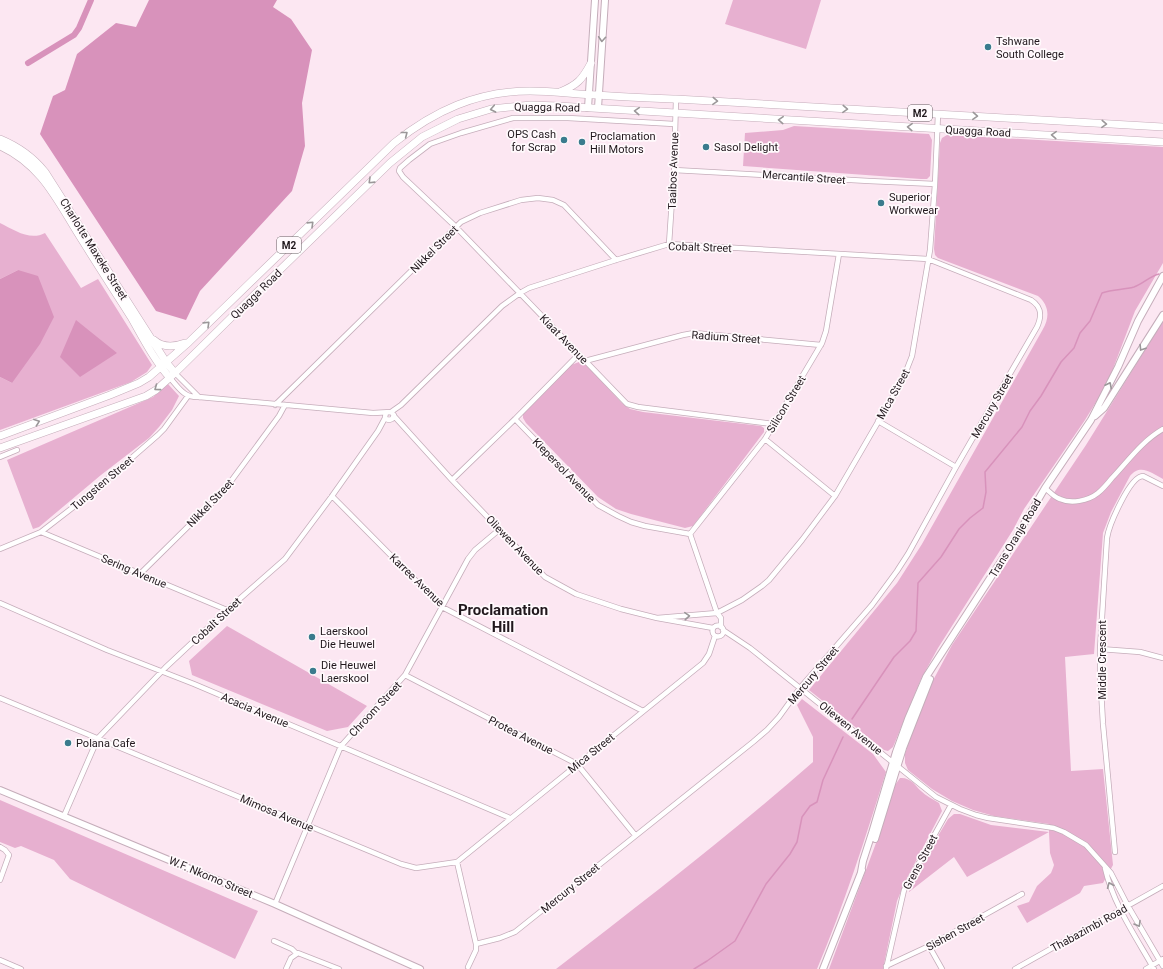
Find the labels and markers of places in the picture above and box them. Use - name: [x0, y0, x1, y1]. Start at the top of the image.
- place label: Tshwane South College: [996, 35, 1064, 61]
- marker: Tshwane South College: [983, 42, 993, 52]
- place label: OPS Cash for Scrap: [507, 128, 556, 154]
- place label: Proclamation Hill Motors: [590, 130, 656, 156]
- marker: OPS Cash for Scrap: [559, 135, 569, 145]
- marker: Proclamation Hill Motors: [577, 137, 587, 147]
- place label: Sasol Delight: [714, 141, 779, 154]
- marker: Sasol Delight: [701, 142, 711, 152]
- place label: Superior Workwear: [889, 191, 938, 217]
- marker: Superior Workwear: [876, 198, 886, 208]
- place label: Laerskool Die Heuwel: [320, 625, 375, 651]
- marker: Laerskool Die Heuwel: [307, 632, 317, 642]
- place label: Die Heuwel Laerskool: [321, 659, 376, 685]
- marker: Die Heuwel Laerskool: [308, 666, 318, 676]
- place label: Polana Cafe: [76, 737, 135, 750]
- marker: Polana Cafe: [63, 738, 73, 748]

